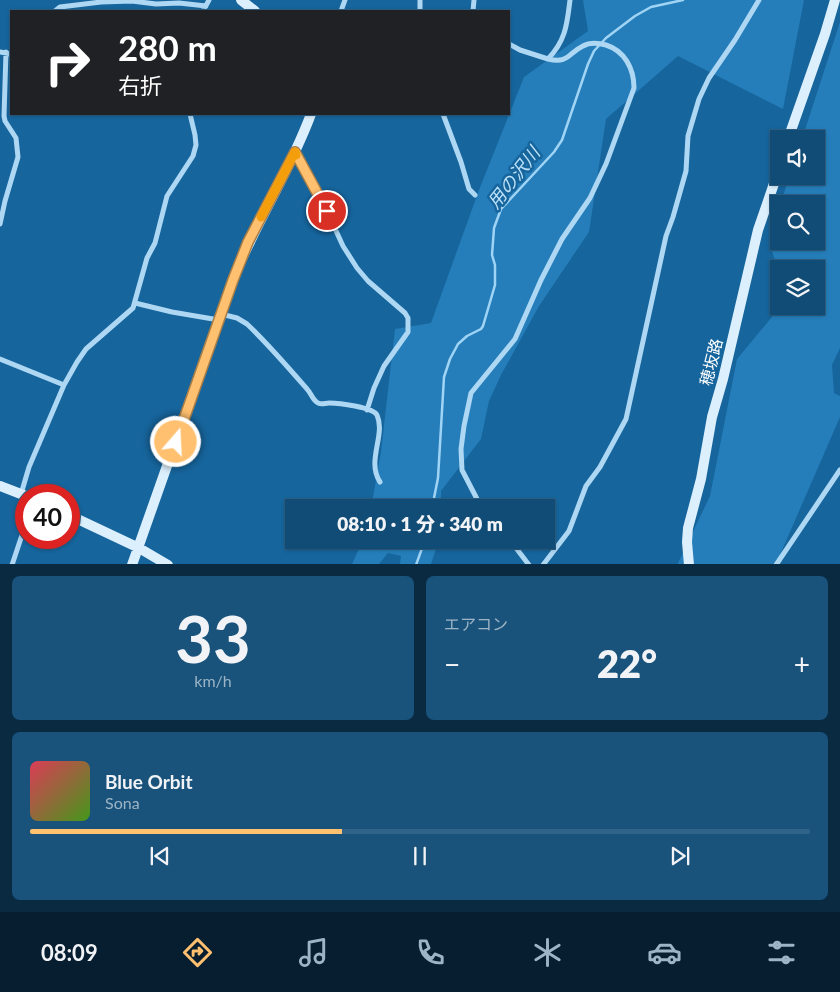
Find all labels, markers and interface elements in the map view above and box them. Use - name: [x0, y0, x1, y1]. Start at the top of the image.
- text: 280 m: [118, 26, 217, 68]
- icon: right: [35, 30, 100, 95]
- text: 右折: [118, 72, 162, 99]
- map controls: [770, 130, 825, 315]
- button: sound: [770, 130, 825, 185]
- water label: 用の沢川: [482, 141, 545, 213]
- pin: [306, 190, 348, 232]
- button: search: [770, 195, 825, 250]
- icon: arrive: [313, 197, 341, 225]
- button: layers: [770, 260, 825, 315]
- street label: 穂坂路: [695, 336, 726, 387]
- position arrow: [149, 415, 201, 467]
- speed limit sign: 40: [15, 484, 80, 549]
- text: 08:10 · 1 分 · 340 m: [337, 512, 503, 535]
- text: 33: [175, 599, 251, 677]
- text: エアコン: [444, 614, 508, 633]
- text: 22°: [597, 640, 657, 686]
- text: −: [444, 647, 460, 681]
- text: +: [794, 647, 810, 681]
- text: km/h: [194, 671, 232, 690]
- text: Blue Orbit: [105, 770, 193, 793]
- text: Sona: [105, 793, 140, 812]
- icon: previous: [146, 842, 174, 870]
- icon: pause: [406, 842, 434, 870]
- icon: next: [666, 842, 694, 870]
- icon: directions: [180, 935, 215, 970]
- icon: music: [296, 935, 331, 970]
- icon: phone: [413, 935, 448, 970]
- icon: climate: [530, 935, 565, 970]
- icon: car: [647, 935, 682, 970]
- icon: filters: [764, 935, 799, 970]
- text: 08:09: [41, 939, 98, 966]

